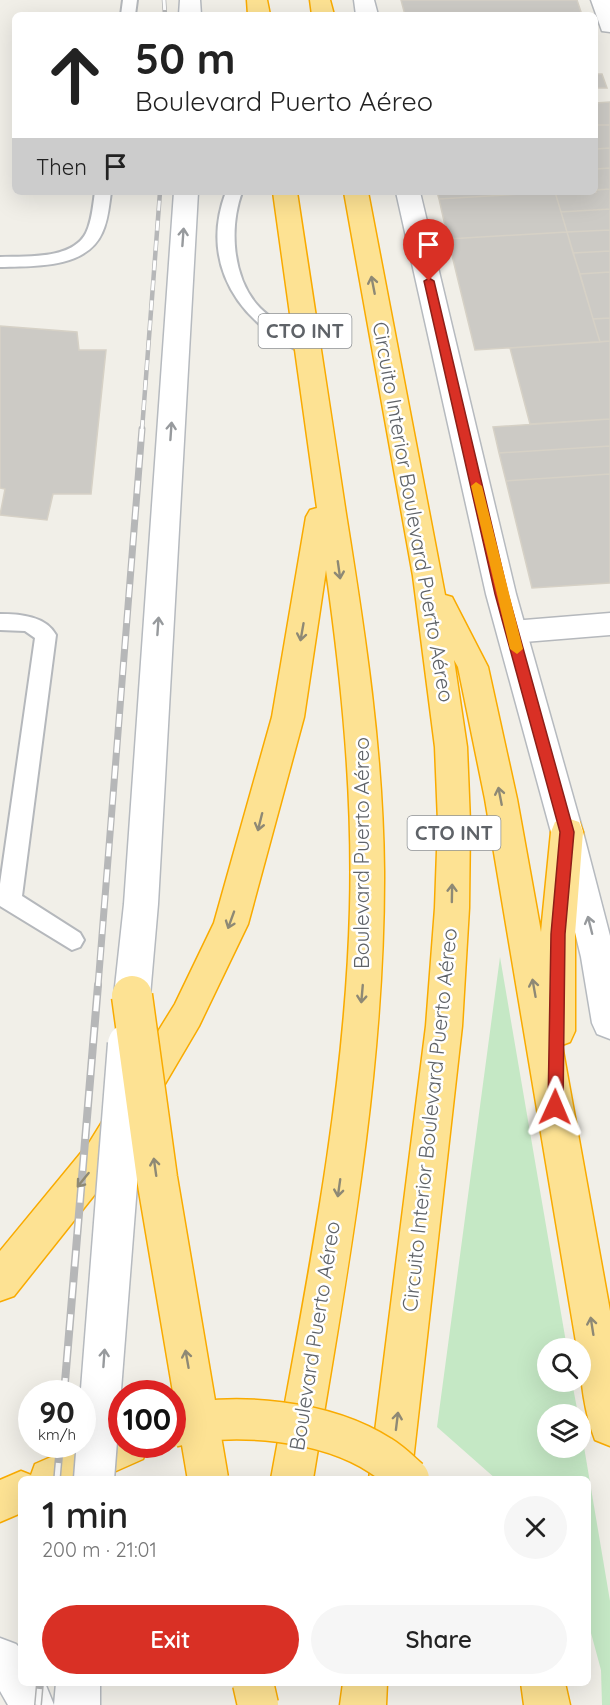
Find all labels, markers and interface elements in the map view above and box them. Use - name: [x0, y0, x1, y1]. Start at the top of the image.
- text: 50 m: [135, 32, 235, 85]
- icon: ahead: [36, 36, 114, 114]
- text: Boulevard Puerto Aéreo: [135, 84, 433, 118]
- icon: arrive: [99, 150, 132, 183]
- text: Then: [36, 153, 87, 181]
- pin: [403, 219, 454, 281]
- one-way arrow: [178, 227, 189, 247]
- icon: arrive: [412, 228, 445, 261]
- one-way arrow: [367, 275, 378, 295]
- road number: CTO INT: [258, 314, 352, 348]
- street label: Circuito Interior Boulevard Puerto Aéreo: [368, 320, 460, 704]
- one-way arrow: [165, 422, 176, 442]
- one-way arrow: [334, 560, 345, 580]
- one-way arrow: [153, 616, 164, 636]
- one-way arrow: [296, 622, 307, 642]
- street label: Boulevard Puerto Aéreo: [348, 737, 374, 969]
- one-way arrow: [494, 786, 505, 806]
- one-way arrow: [253, 813, 265, 832]
- road number: CTO INT: [408, 816, 500, 850]
- one-way arrow: [447, 884, 458, 904]
- one-way arrow: [225, 911, 236, 929]
- one-way arrow: [583, 916, 595, 935]
- street label: Circuito Interior Boulevard Puerto Aéreo: [396, 927, 462, 1313]
- one-way arrow: [528, 978, 539, 998]
- one-way arrow: [356, 984, 367, 1004]
- position arrow: [523, 1075, 587, 1139]
- one-way arrow: [150, 1158, 161, 1177]
- one-way arrow: [77, 1172, 90, 1188]
- one-way arrow: [333, 1177, 344, 1197]
- street label: Boulevard Puerto Aéreo: [283, 1219, 345, 1452]
- one-way arrow: [586, 1317, 597, 1337]
- map controls: [537, 1338, 591, 1458]
- button: search: [537, 1338, 591, 1392]
- one-way arrow: [99, 1348, 110, 1368]
- one-way arrow: [182, 1350, 193, 1370]
- speed limit sign: 100: [108, 1380, 186, 1458]
- text: 90: [39, 1393, 75, 1431]
- button: layers: [537, 1404, 591, 1458]
- one-way arrow: [391, 1411, 402, 1431]
- text: km/h: [38, 1425, 76, 1444]
- text: 1 min: [42, 1492, 128, 1537]
- button: close: [504, 1496, 567, 1559]
- text: 200 m · 21:01: [42, 1537, 157, 1562]
- button: Exit: [42, 1605, 299, 1674]
- button: Share: [311, 1605, 567, 1674]

